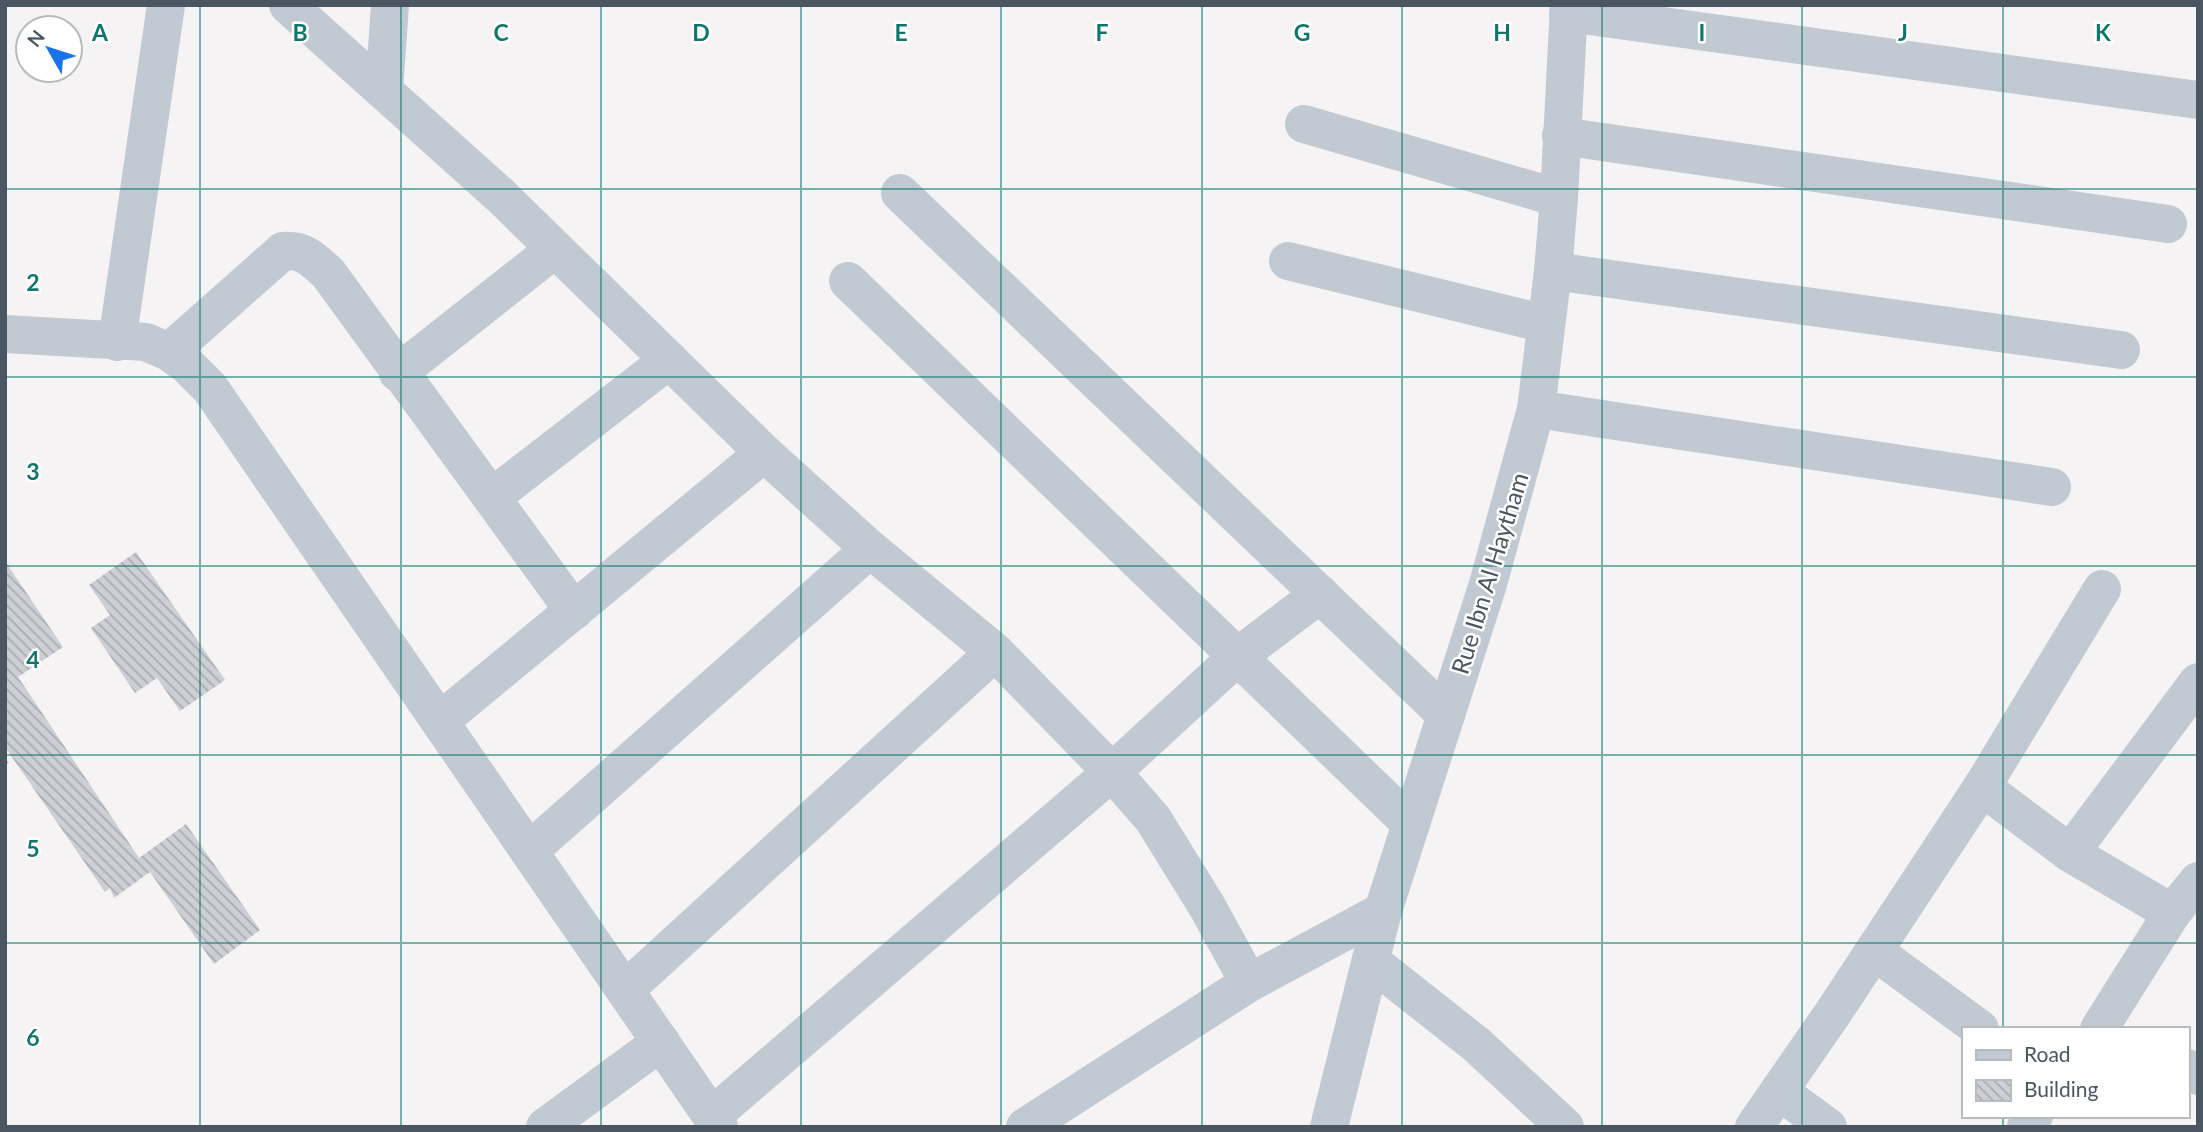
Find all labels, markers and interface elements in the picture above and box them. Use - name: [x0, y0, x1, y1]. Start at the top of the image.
- north arrow: [14, 14, 84, 84]
- text: A: [91, 18, 109, 46]
- text: B: [292, 18, 308, 46]
- text: C: [493, 18, 509, 46]
- text: D: [692, 18, 710, 46]
- text: E: [894, 18, 908, 46]
- text: F: [1095, 18, 1109, 46]
- text: G: [1294, 18, 1310, 46]
- text: H: [1493, 18, 1511, 46]
- text: I: [1699, 18, 1705, 46]
- text: J: [1898, 18, 1908, 46]
- text: K: [2095, 18, 2111, 46]
- text: N: [22, 25, 49, 51]
- text: 2: [26, 268, 40, 296]
- text: 3: [26, 457, 40, 485]
- street label: Rue Ibn Al Haytham: [1445, 469, 1533, 677]
- text: 4: [26, 645, 40, 673]
- text: 5: [26, 834, 40, 862]
- text: 6: [26, 1023, 40, 1051]
- legend: [1962, 1027, 2189, 1118]
- text: Road: [2024, 1041, 2071, 1066]
- text: Building: [2024, 1076, 2099, 1101]

